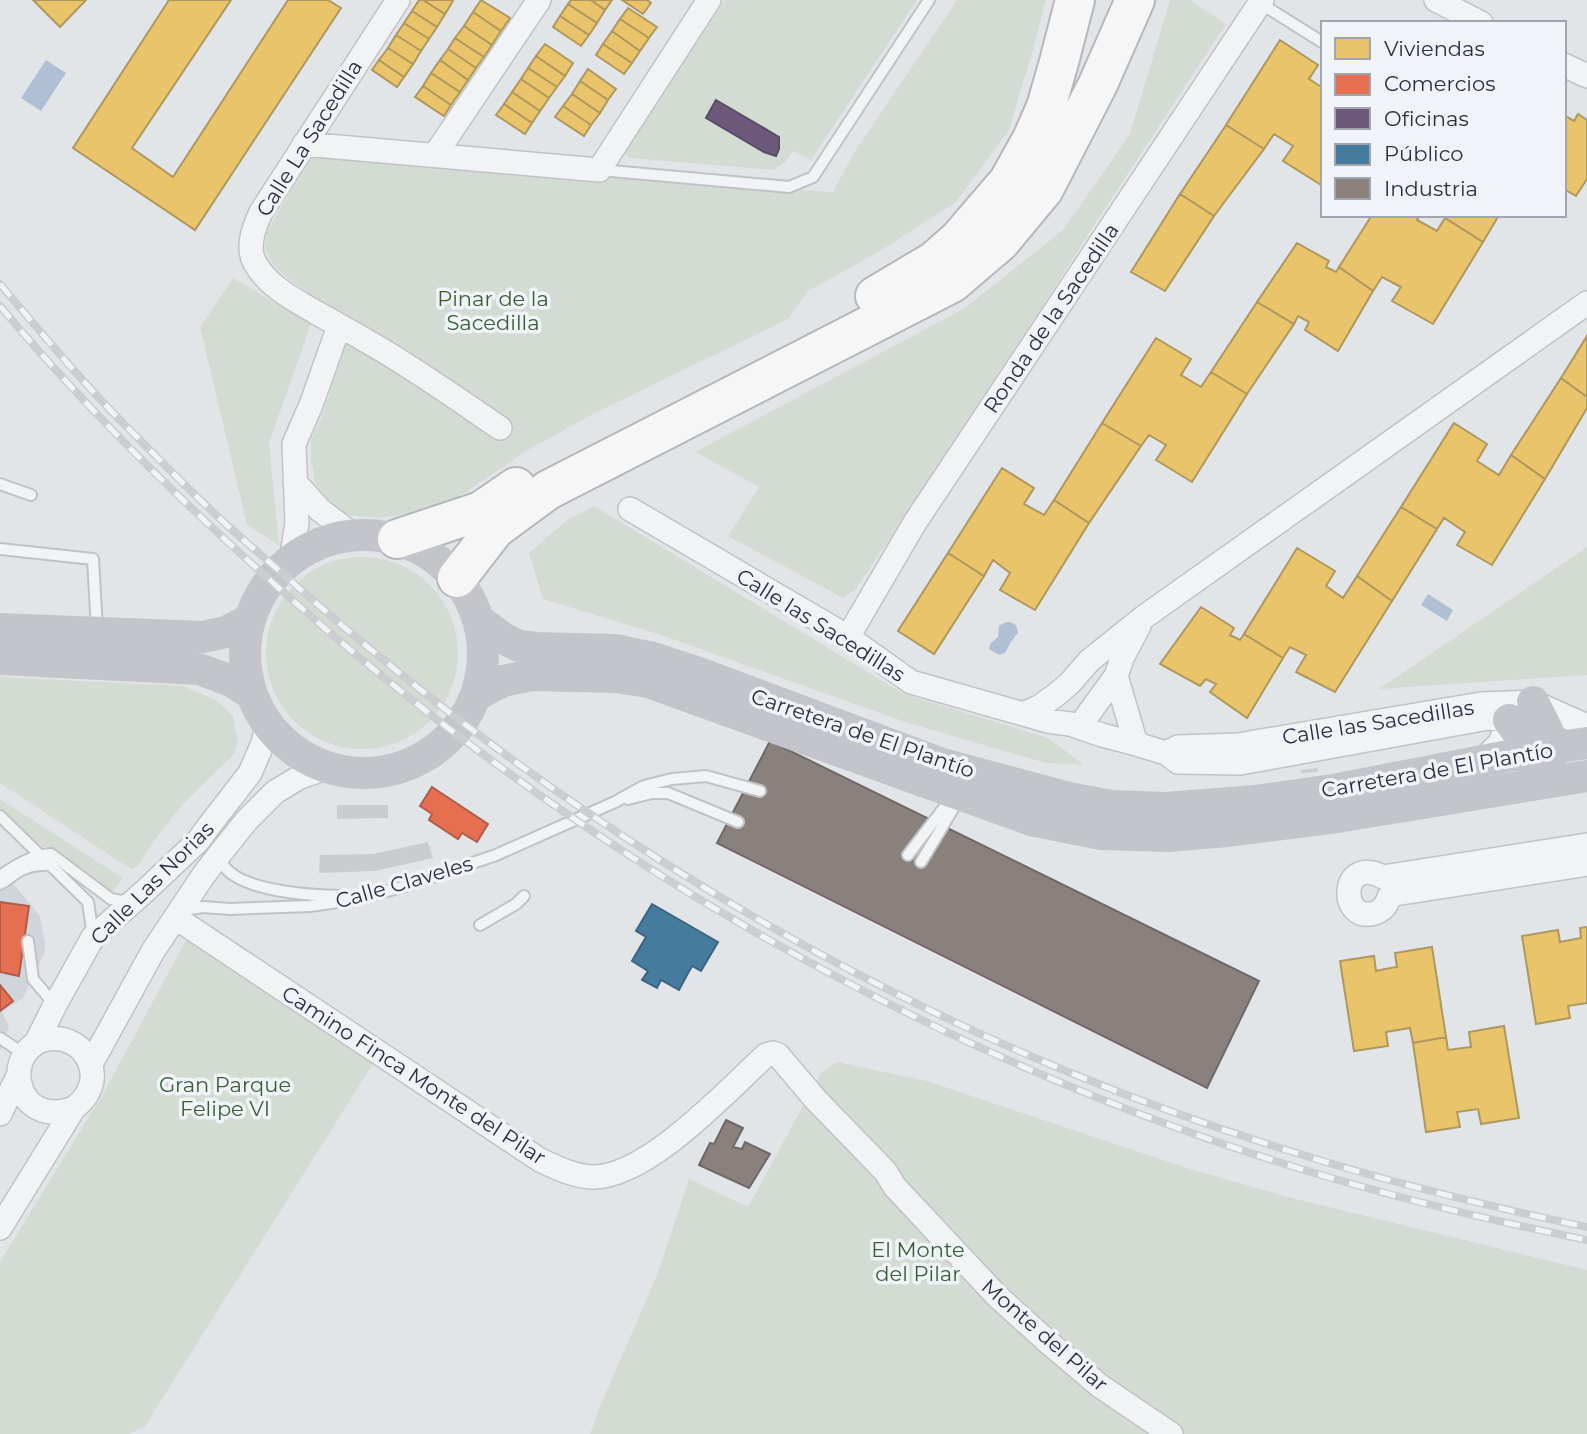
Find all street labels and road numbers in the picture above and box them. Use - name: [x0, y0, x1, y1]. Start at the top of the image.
- street label: Calle La Sacedilla: [251, 55, 367, 221]
- street label: Ronda de la Sacedilla: [978, 218, 1124, 418]
- street label: Calle las Sacedillas: [732, 563, 910, 687]
- street label: Carretera de El Plantío: [748, 683, 978, 783]
- street label: Calle las Sacedillas: [1280, 694, 1476, 750]
- street label: Carretera de El Plantío: [1319, 737, 1555, 803]
- street label: Calle Las Norias: [85, 816, 219, 950]
- street label: Calle Claveles: [332, 850, 476, 914]
- street label: Camino Finca Monte del Pilar: [277, 980, 551, 1170]
- street label: Monte del Pilar: [977, 1273, 1113, 1397]

